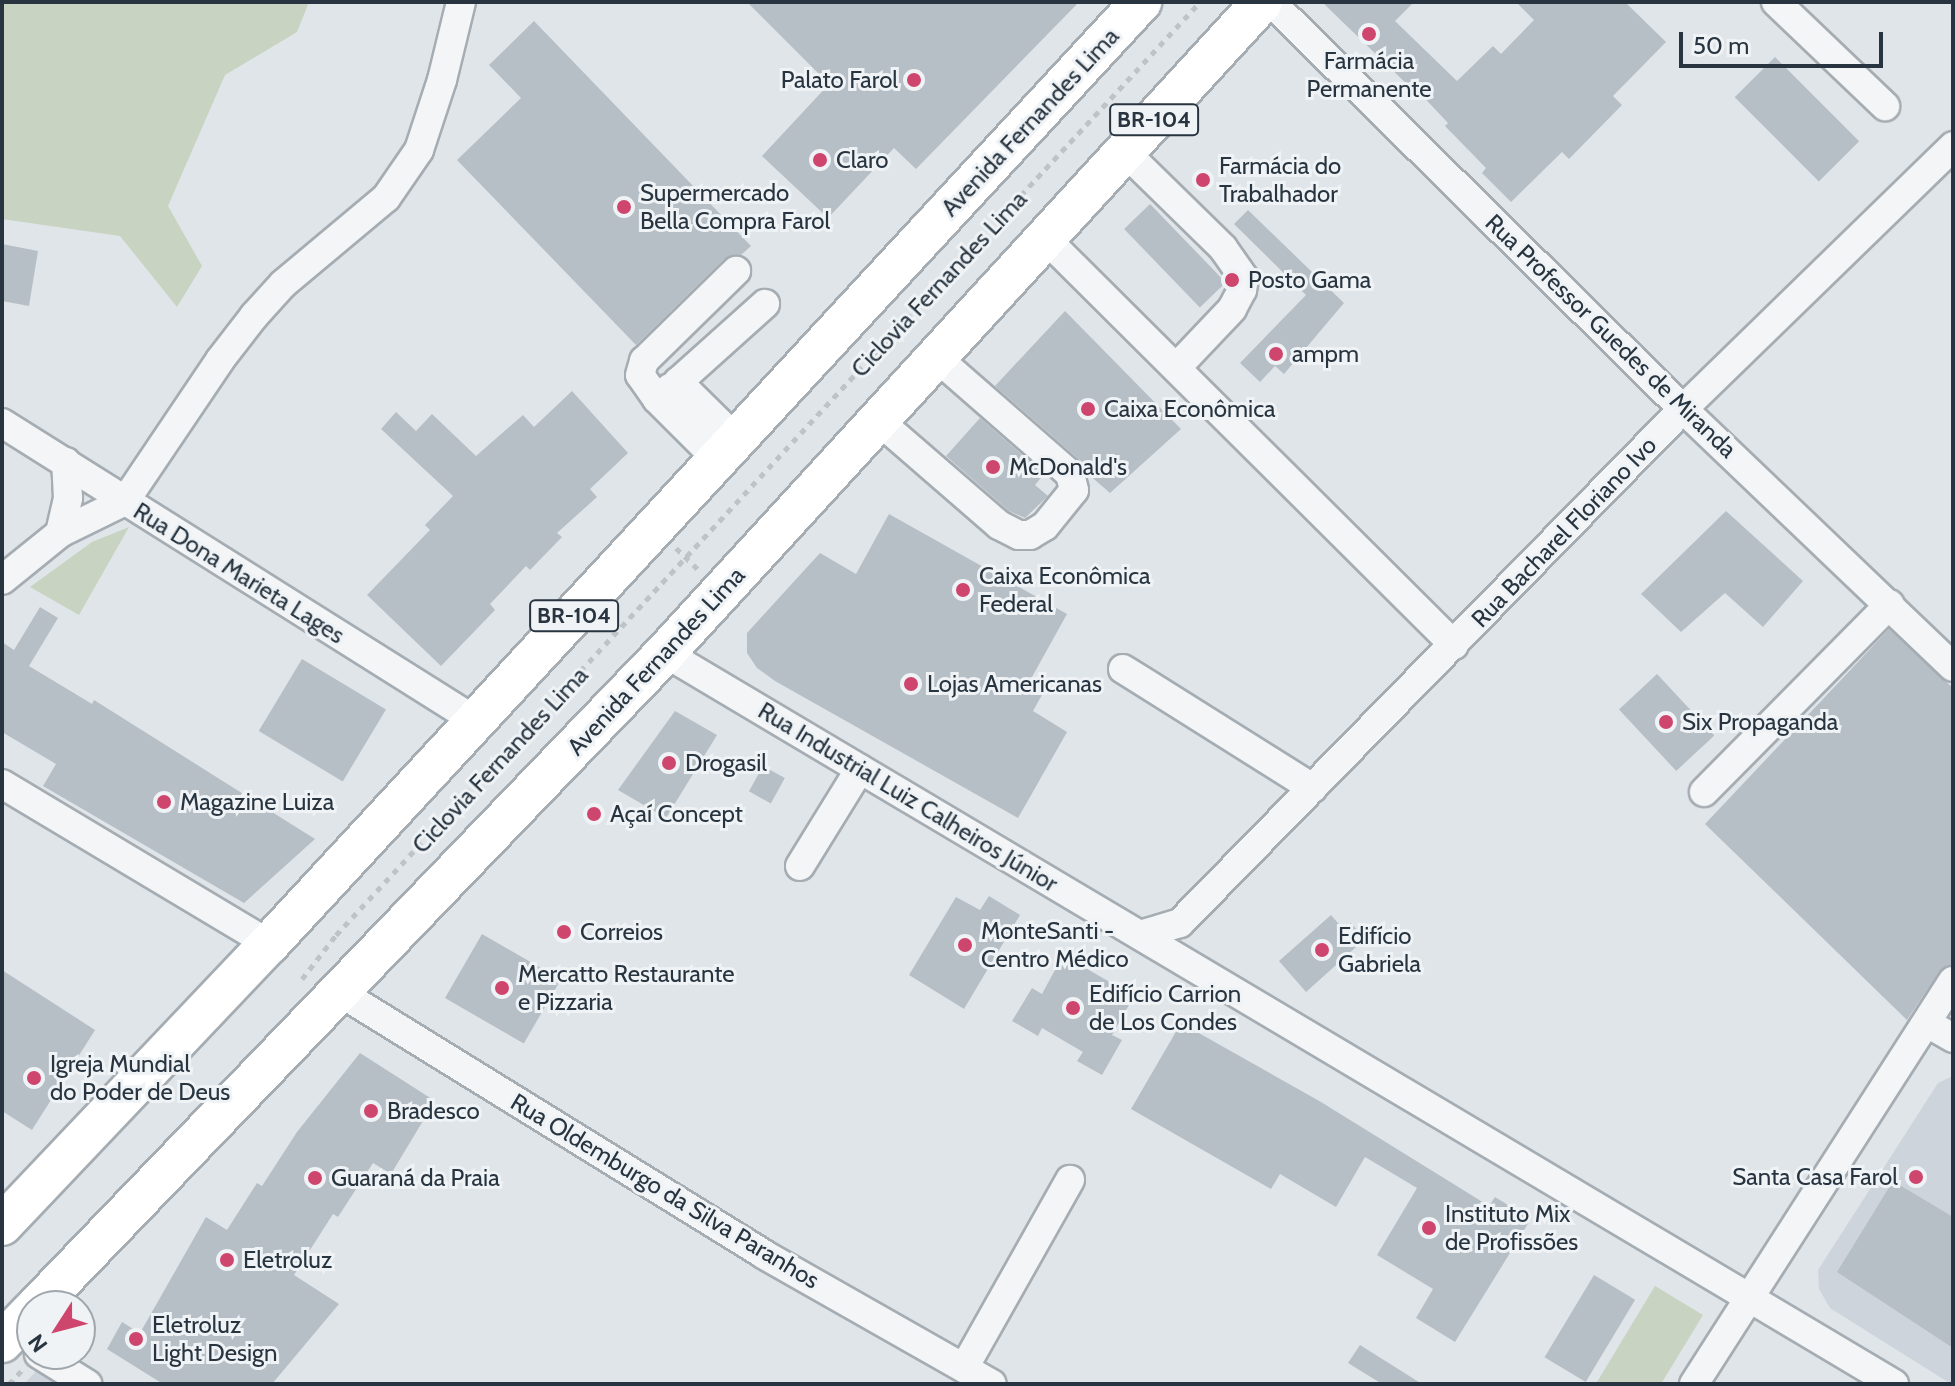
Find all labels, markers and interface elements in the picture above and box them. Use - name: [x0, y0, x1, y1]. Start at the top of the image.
- scale bar: [1683, 16, 1887, 66]
- street label: Avenida Fernandes Lima: [935, 22, 1125, 222]
- marker: Farmácia Permanente: [1360, 25, 1378, 43]
- text: 50 m: [1693, 31, 1749, 60]
- place label: Farmácia Permanente: [1306, 47, 1432, 103]
- place label: Palato Farol: [781, 66, 898, 94]
- marker: Palato Farol: [905, 71, 923, 89]
- road number: BR-104: [1108, 102, 1200, 138]
- place label: Claro: [836, 146, 888, 174]
- marker: Claro: [811, 151, 829, 169]
- place label: Farmácia do Trabalhador: [1219, 152, 1341, 208]
- marker: Farmácia do Trabalhador: [1194, 171, 1212, 189]
- place label: Supermercado Bella Compra Farol: [640, 179, 830, 235]
- street label: Ciclovia Fernandes Lima: [845, 185, 1033, 383]
- marker: Supermercado Bella Compra Farol: [615, 198, 633, 216]
- street label: Rua Professor Guedes de Miranda: [1479, 208, 1743, 464]
- place label: Posto Gama: [1248, 266, 1371, 294]
- marker: Posto Gama: [1223, 271, 1241, 289]
- place label: ampm: [1292, 340, 1359, 368]
- marker: ampm: [1267, 345, 1285, 363]
- place label: Caixa Econômica: [1104, 395, 1276, 423]
- marker: Caixa Econômica: [1079, 400, 1097, 418]
- street label: Rua Bacharel Floriano Ivo: [1465, 431, 1663, 633]
- place label: McDonald's: [1009, 453, 1127, 481]
- marker: McDonald's: [984, 458, 1002, 476]
- street label: Rua Dona Marieta Lages: [128, 496, 350, 650]
- street label: Avenida Fernandes Lima: [561, 561, 751, 761]
- place label: Caixa Econômica Federal: [979, 562, 1151, 618]
- marker: Caixa Econômica Federal: [954, 581, 972, 599]
- road number: BR-104: [528, 598, 620, 634]
- street label: Ciclovia Fernandes Lima: [406, 661, 594, 859]
- place label: Lojas Americanas: [927, 670, 1102, 698]
- marker: Lojas Americanas: [902, 675, 920, 693]
- street label: Rua Industrial Luiz Calheiros Júnior: [753, 696, 1063, 898]
- place label: Six Propaganda: [1682, 708, 1838, 736]
- marker: Six Propaganda: [1657, 713, 1675, 731]
- place label: Drogasil: [685, 749, 767, 777]
- marker: Drogasil: [660, 754, 678, 772]
- place label: Magazine Luiza: [180, 788, 334, 816]
- marker: Magazine Luiza: [155, 793, 173, 811]
- place label: Açaí Concept: [610, 800, 743, 828]
- marker: Açaí Concept: [585, 805, 603, 823]
- place label: MonteSanti - Centro Médico: [981, 917, 1129, 973]
- place label: Correios: [580, 918, 663, 946]
- place label: Edifício Gabriela: [1338, 922, 1421, 978]
- marker: Correios: [555, 923, 573, 941]
- marker: MonteSanti - Centro Médico: [956, 936, 974, 954]
- marker: Edifício Gabriela: [1313, 941, 1331, 959]
- place label: Mercatto Restaurante e Pizzaria: [518, 960, 734, 1016]
- marker: Mercatto Restaurante e Pizzaria: [493, 979, 511, 997]
- place label: Edifício Carrion de Los Condes: [1089, 980, 1241, 1036]
- marker: Edifício Carrion de Los Condes: [1064, 999, 1082, 1017]
- place label: Igreja Mundial do Poder de Deus: [50, 1050, 230, 1106]
- marker: Igreja Mundial do Poder de Deus: [25, 1069, 43, 1087]
- street label: Rua Oldemburgo da Silva Paranhos: [506, 1087, 824, 1295]
- place label: Bradesco: [387, 1097, 480, 1125]
- marker: Bradesco: [362, 1102, 380, 1120]
- place label: Santa Casa Farol: [1732, 1163, 1898, 1191]
- place label: Guaraná da Praia: [331, 1164, 500, 1192]
- marker: Santa Casa Farol: [1905, 1166, 1927, 1188]
- marker: Guaraná da Praia: [306, 1169, 324, 1187]
- place label: Instituto Mix de Profissões: [1445, 1200, 1578, 1256]
- marker: Instituto Mix de Profissões: [1420, 1219, 1438, 1237]
- place label: Eletroluz: [243, 1246, 332, 1274]
- marker: Eletroluz: [218, 1251, 236, 1269]
- north arrow: [16, 1290, 96, 1370]
- place label: Eletroluz Light Design: [152, 1311, 277, 1367]
- text: N: [22, 1329, 53, 1357]
- marker: Eletroluz Light Design: [127, 1330, 145, 1348]

